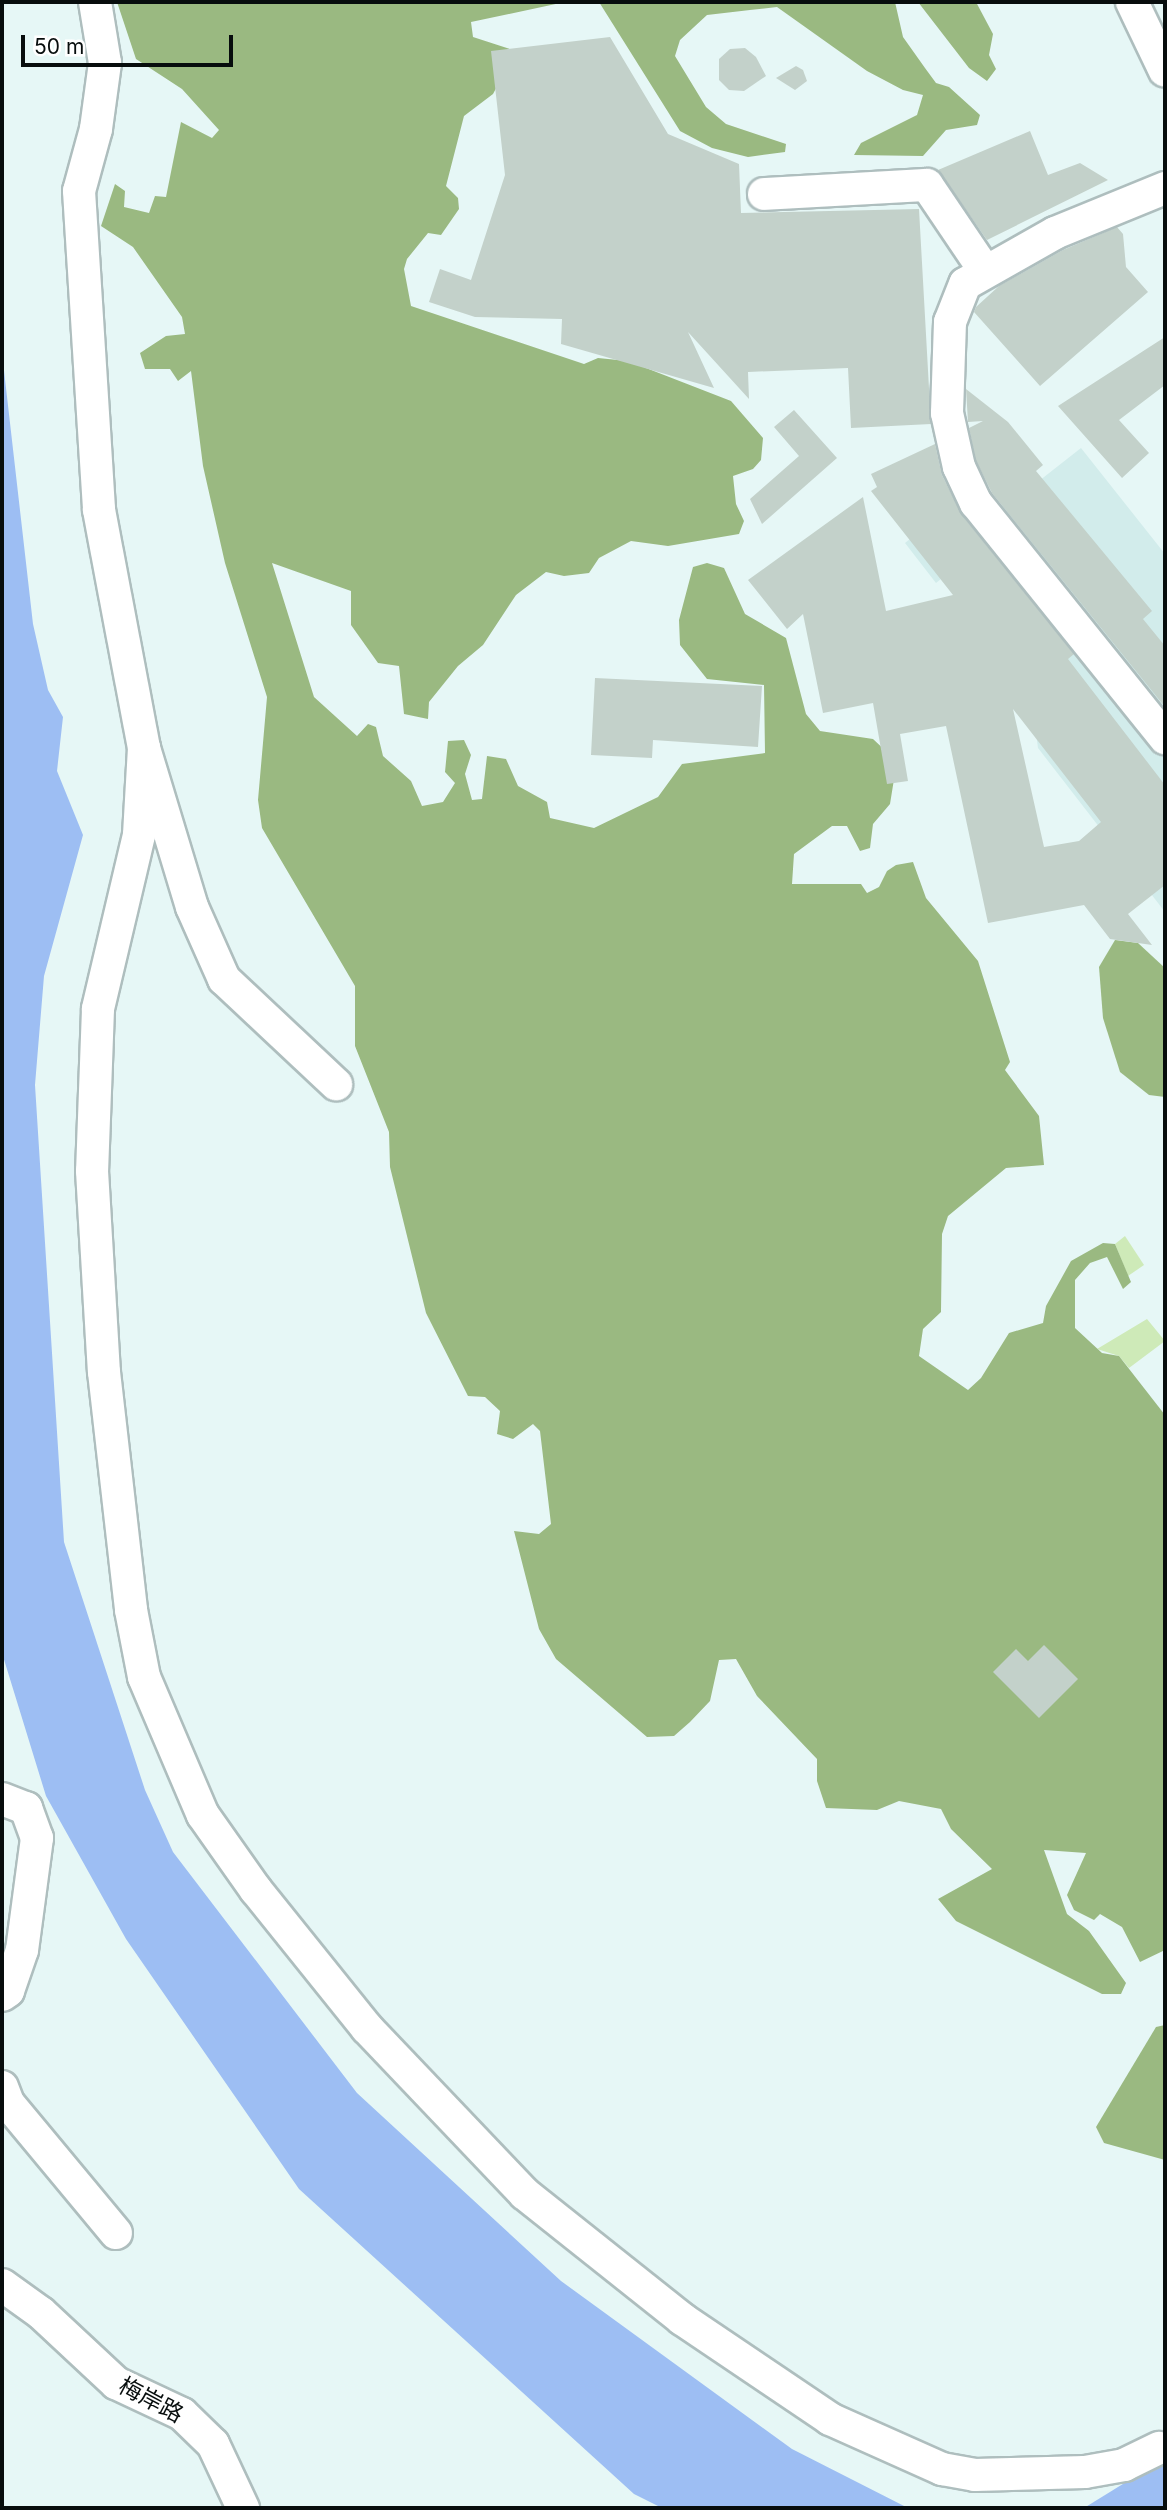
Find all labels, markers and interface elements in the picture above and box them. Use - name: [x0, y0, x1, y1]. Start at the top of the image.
- scale bar: [24, 21, 236, 65]
- text: 50 m: [34, 34, 84, 59]
- street label: 梅岸路: [114, 2372, 188, 2428]

